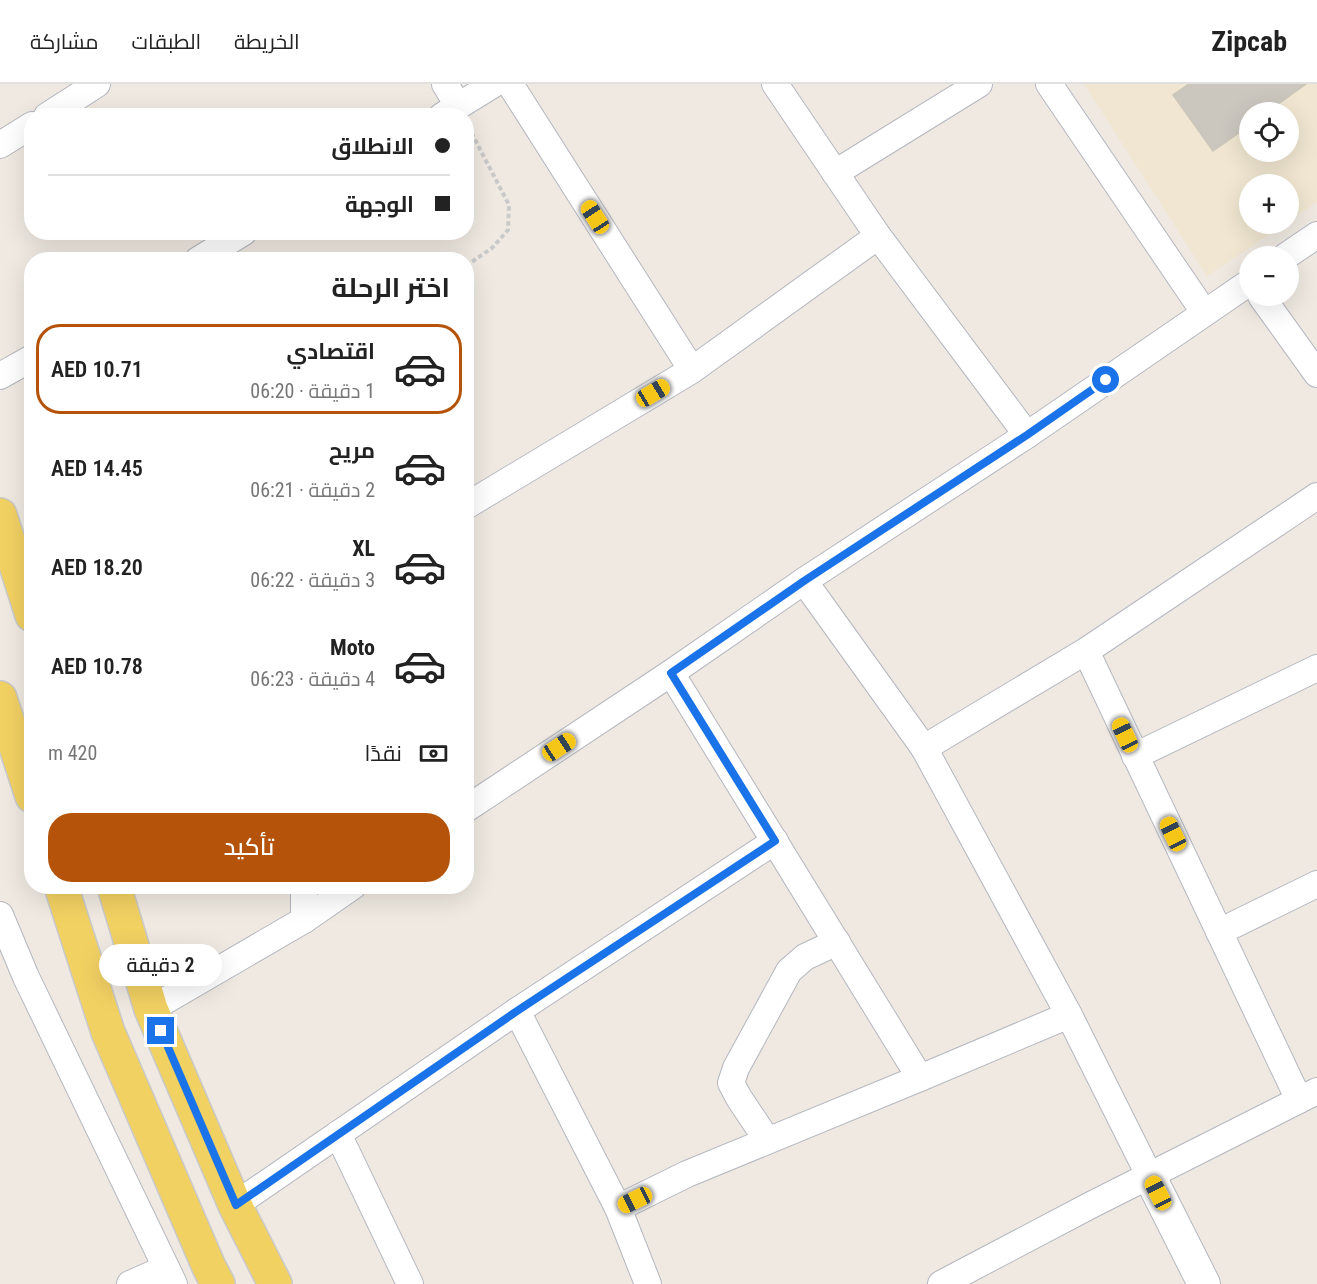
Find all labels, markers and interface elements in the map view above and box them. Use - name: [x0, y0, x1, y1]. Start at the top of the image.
- text: Zipcab: [1211, 25, 1287, 58]
- text: مشاركة: [30, 30, 99, 54]
- text: الطبقات: [132, 30, 201, 54]
- text: الخريطة: [234, 30, 300, 54]
- map controls: [1239, 102, 1299, 306]
- button: locate: [1239, 102, 1299, 162]
- text: الانطلاق: [331, 134, 414, 159]
- button: +: [1239, 174, 1299, 234]
- text: الوجهة: [345, 192, 414, 217]
- car: [578, 197, 612, 237]
- button: −: [1239, 246, 1299, 306]
- text: اختر الرحلة: [332, 272, 450, 304]
- text: اقتصادي: [286, 339, 375, 364]
- icon: car: [393, 342, 447, 396]
- text: AED 10.71: [51, 357, 143, 382]
- route start: [1092, 366, 1119, 393]
- car: [633, 376, 673, 410]
- text: 1 دقيقة · 06:20: [250, 379, 375, 403]
- text: مريح: [329, 438, 375, 463]
- icon: car: [393, 441, 447, 495]
- text: AED 14.45: [51, 456, 143, 481]
- text: 2 دقيقة · 06:21: [250, 478, 375, 502]
- text: XL: [352, 536, 375, 561]
- icon: car: [393, 540, 447, 594]
- text: AED 18.20: [51, 555, 143, 580]
- text: 3 دقيقة · 06:22: [250, 568, 375, 592]
- text: Moto: [330, 635, 375, 660]
- icon: car: [393, 639, 447, 693]
- text: AED 10.78: [51, 654, 143, 679]
- text: 4 دقيقة · 06:23: [250, 667, 375, 691]
- car: [1109, 715, 1141, 755]
- car: [539, 730, 579, 764]
- icon: cash: [417, 737, 450, 770]
- text: 420 m: [48, 741, 97, 765]
- text: نقدًا: [364, 741, 402, 766]
- button: تأكيد: [48, 813, 450, 882]
- car: [1157, 814, 1189, 854]
- callout: 2 دقيقة: [100, 944, 222, 986]
- text: 2 دقيقة: [127, 953, 194, 977]
- route end: [147, 1017, 174, 1044]
- car: [1142, 1173, 1174, 1213]
- car: [615, 1184, 655, 1216]

